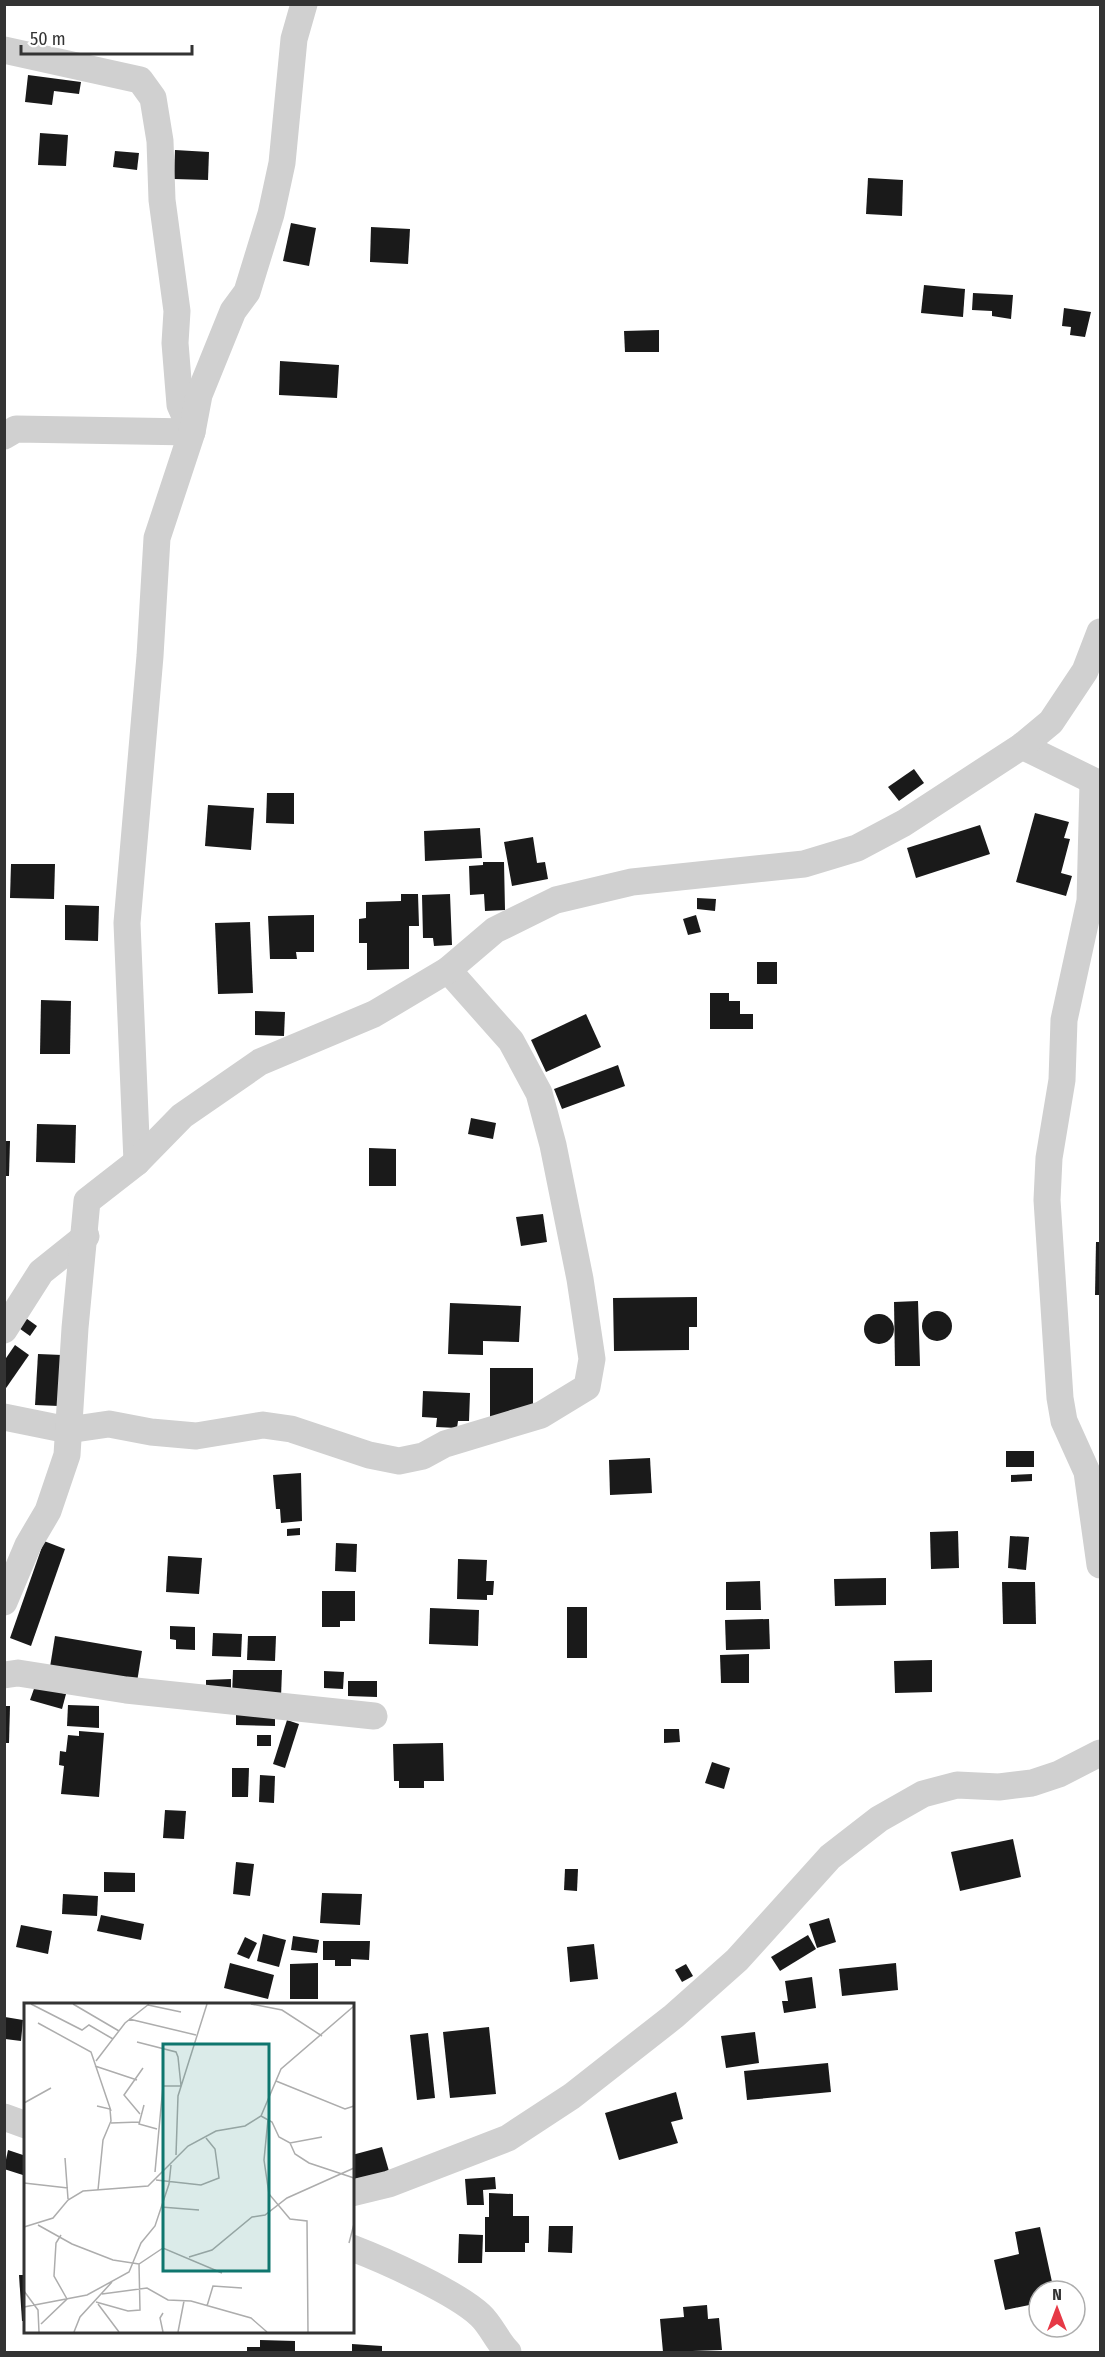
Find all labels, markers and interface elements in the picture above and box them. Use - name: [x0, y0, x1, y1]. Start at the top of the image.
- scale bar: [21, 18, 192, 56]
- text: 50 m: [30, 28, 66, 50]
- inset map: [24, 2003, 354, 2333]
- north arrow: [1027, 2279, 1087, 2339]
- text: N: [1052, 2285, 1062, 2304]

